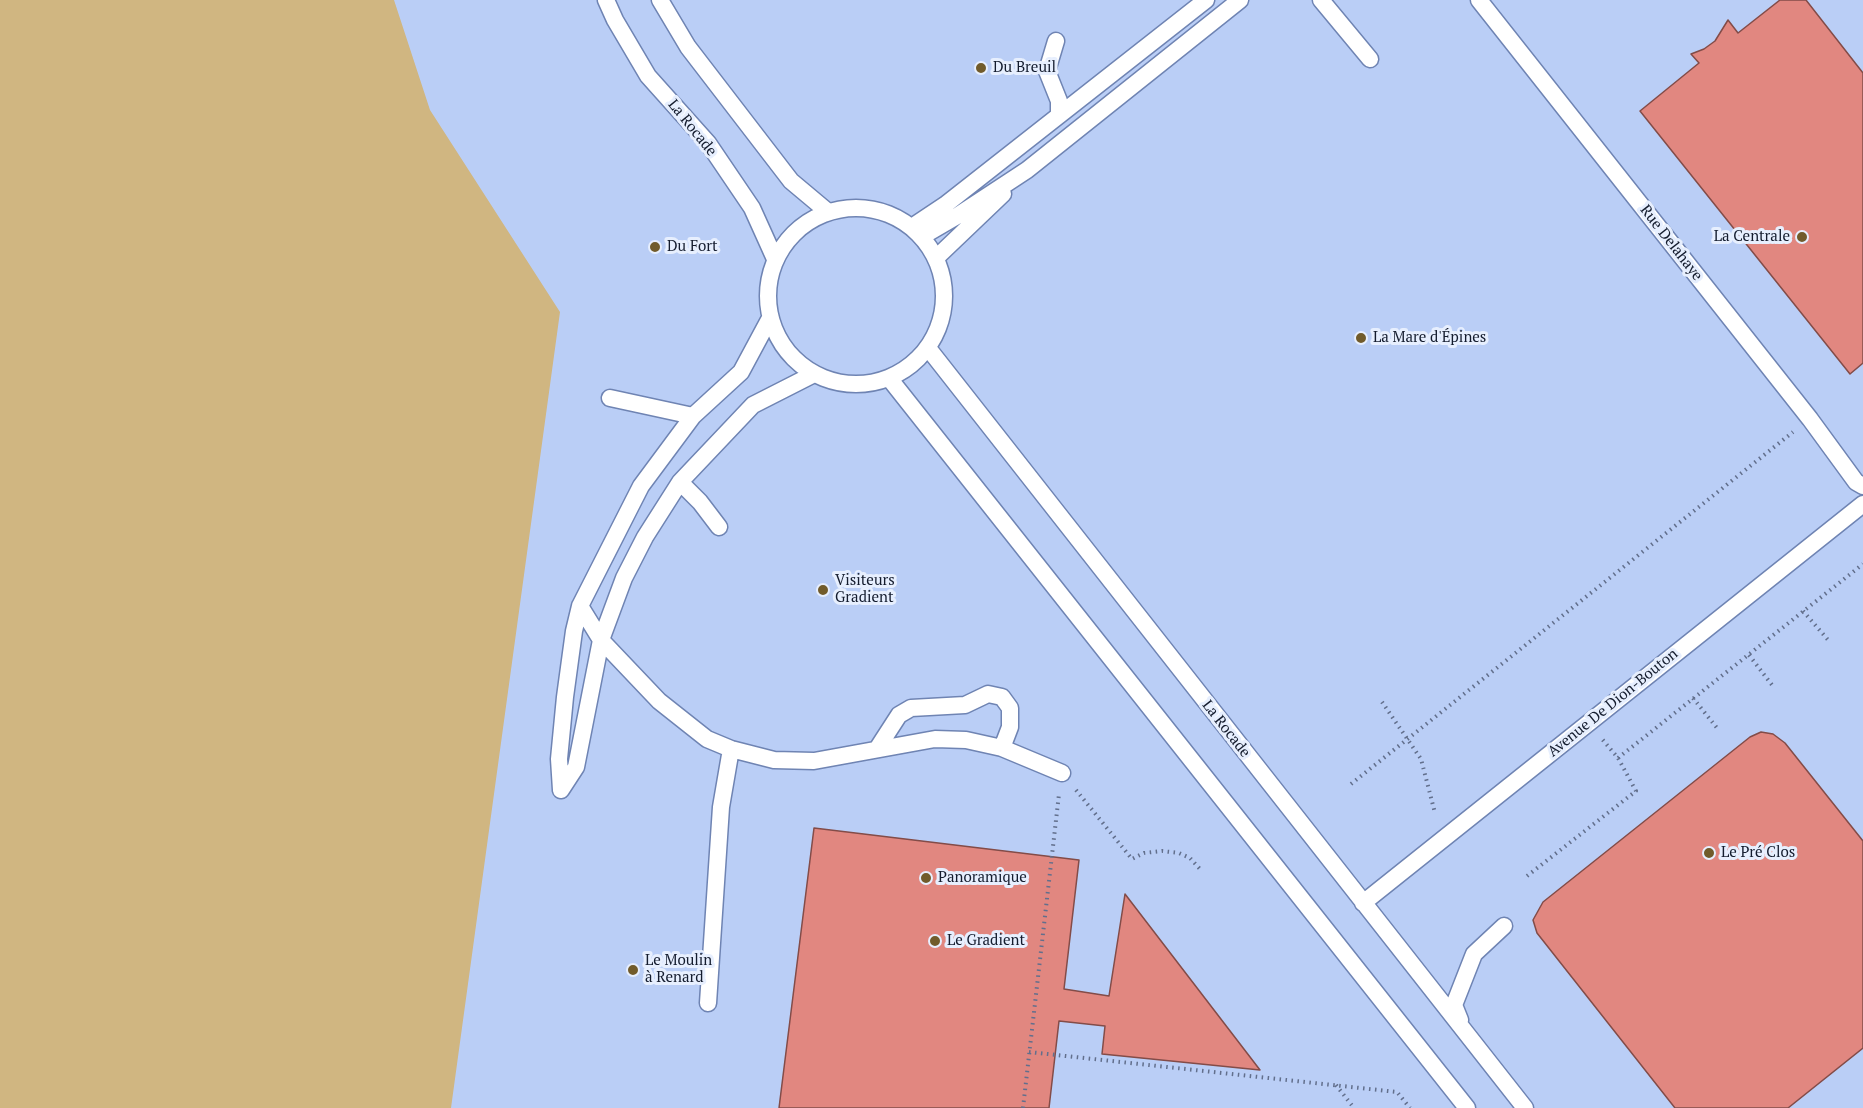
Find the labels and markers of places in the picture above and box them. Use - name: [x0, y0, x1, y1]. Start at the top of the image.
- place label: Du Breuil: [993, 59, 1056, 77]
- marker: Du Breuil: [974, 61, 988, 75]
- place label: La Centrale: [1714, 228, 1790, 246]
- marker: La Centrale: [1795, 230, 1809, 244]
- place label: Du Fort: [667, 238, 718, 256]
- marker: Du Fort: [648, 240, 662, 254]
- place label: La Mare d'Épines: [1373, 329, 1486, 347]
- marker: La Mare d'Épines: [1354, 331, 1368, 345]
- place label: Visiteurs Gradient: [835, 572, 895, 607]
- marker: Visiteurs Gradient: [816, 583, 830, 597]
- place label: Le Pré Clos: [1721, 844, 1795, 862]
- marker: Le Pré Clos: [1702, 846, 1716, 860]
- place label: Panoramique: [938, 869, 1027, 887]
- marker: Panoramique: [919, 871, 933, 885]
- place label: Le Gradient: [947, 932, 1025, 950]
- marker: Le Gradient: [928, 934, 942, 948]
- place label: Le Moulin à Renard: [645, 952, 712, 987]
- marker: Le Moulin à Renard: [626, 963, 640, 977]

